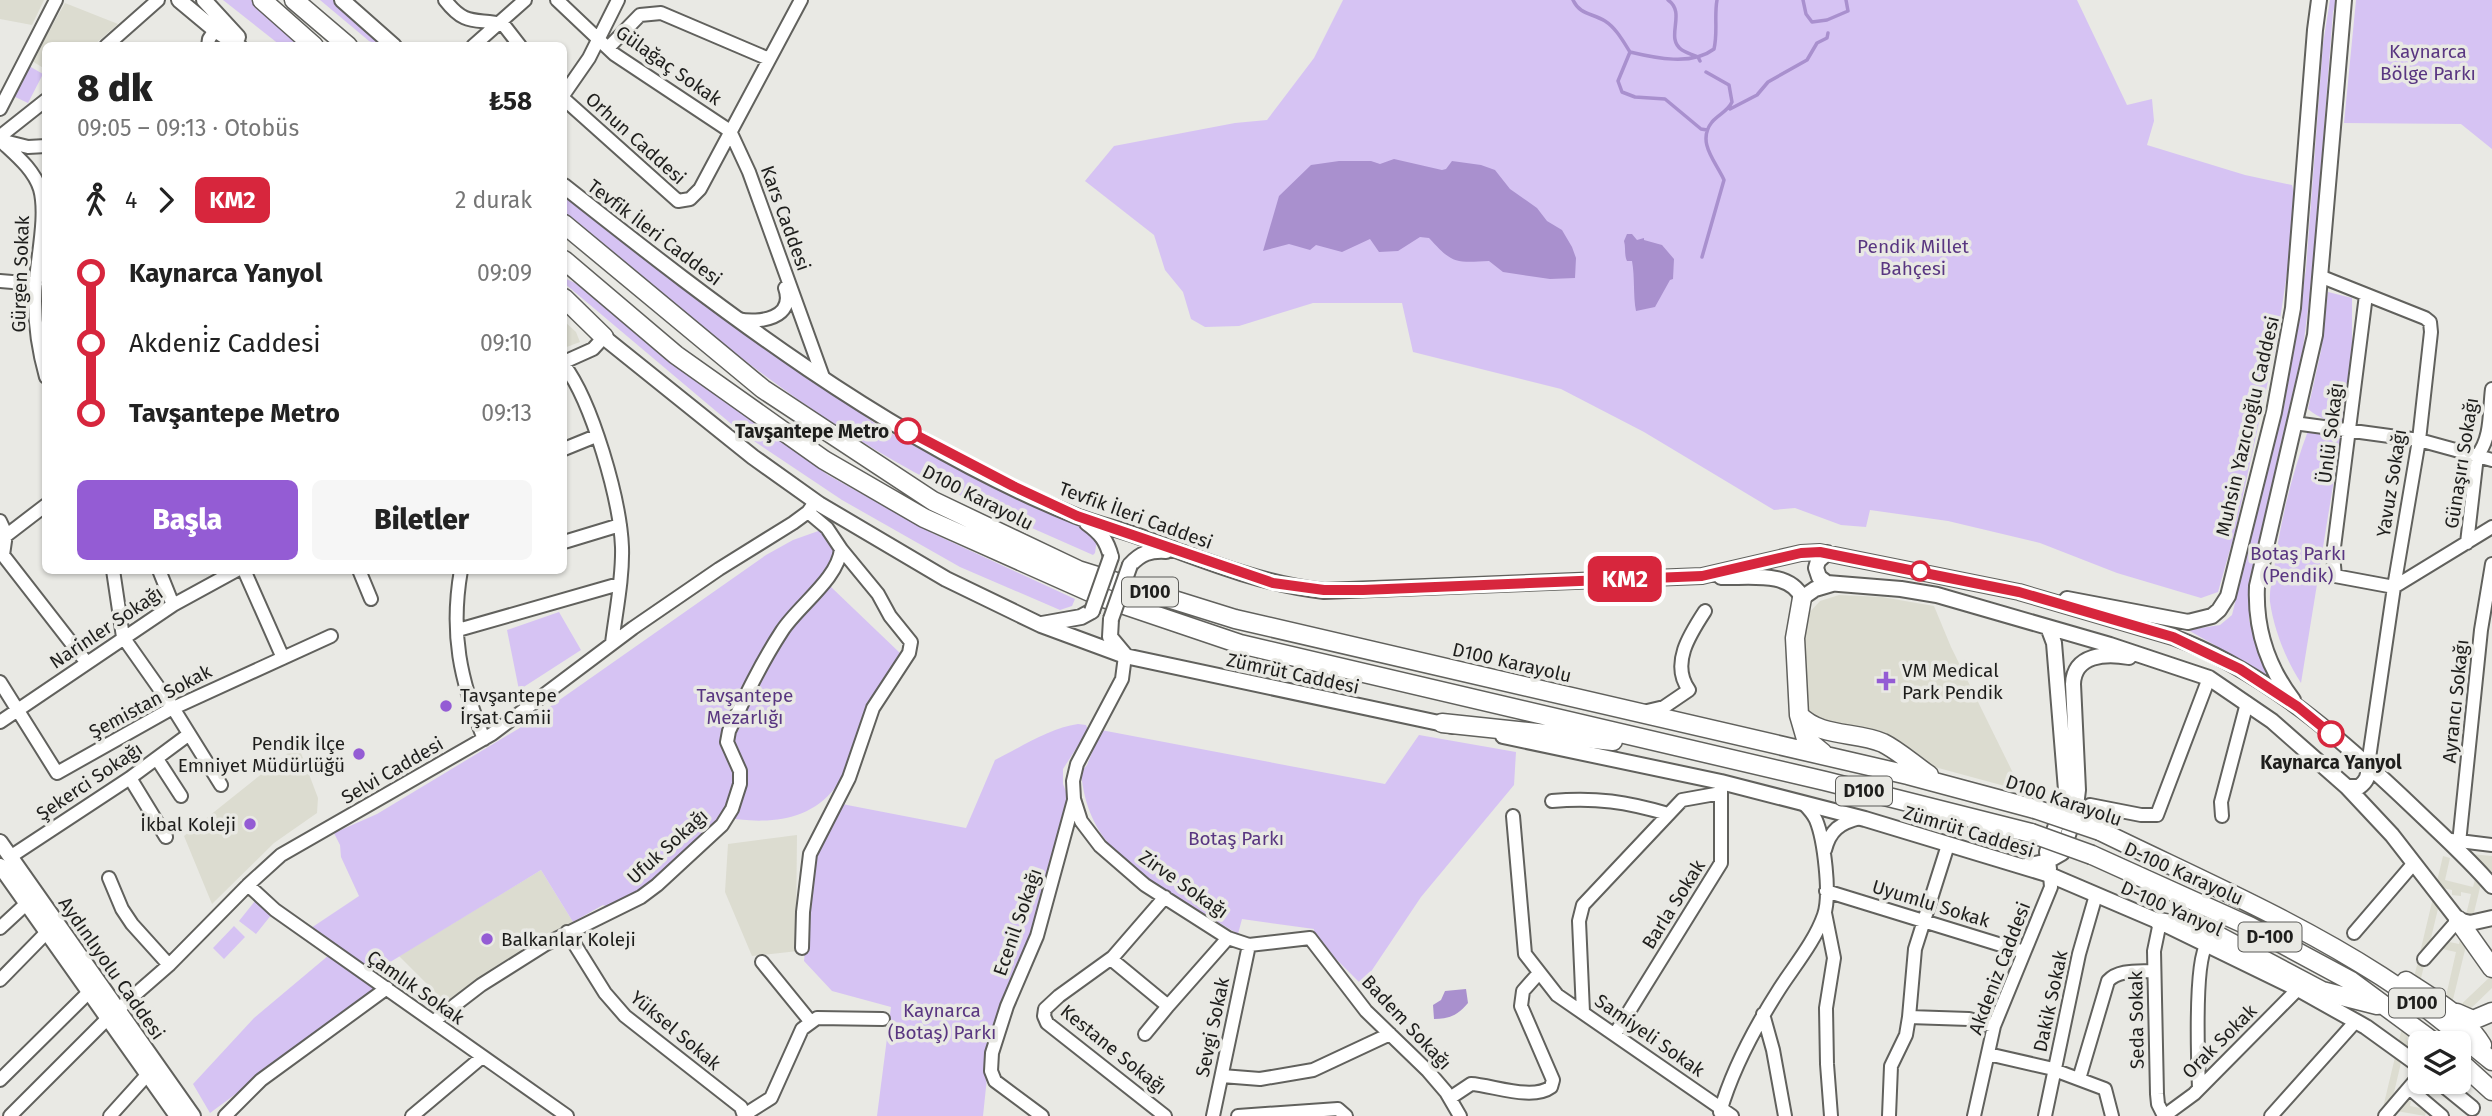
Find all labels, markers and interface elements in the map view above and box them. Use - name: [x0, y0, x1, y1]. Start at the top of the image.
- street label: Gülağaç Sokak: [611, 21, 726, 110]
- park label: Kaynarca Bölge Parkı: [2380, 40, 2476, 85]
- text: 8 dk: [77, 65, 152, 111]
- text: ₺58: [489, 86, 532, 117]
- street label: Orhun Caddesi: [581, 87, 691, 189]
- text: 09:05 – 09:13 · Otobüs: [77, 114, 299, 142]
- street label: Kars Caddesi: [756, 162, 815, 274]
- street label: Tevfik İleri Caddesi: [583, 174, 726, 290]
- icon: walk: [77, 181, 115, 219]
- icon: forward: [147, 181, 185, 219]
- text: 4: [125, 186, 137, 214]
- text: KM2: [209, 186, 256, 214]
- text: 2 durak: [455, 186, 532, 214]
- street label: Gürgen Sokak: [7, 215, 34, 333]
- park label: Pendik Millet Bahçesi: [1857, 235, 1969, 280]
- text: Kaynarca Yanyol: [129, 258, 323, 289]
- text: 09:09: [477, 259, 532, 287]
- street label: Muhsin Yazıcıoğlu Caddesi: [2211, 314, 2284, 539]
- text: Akdeni̇z Caddesi̇: [129, 328, 321, 359]
- text: 09:10: [480, 329, 532, 357]
- street label: Ünlü Sokağı: [2313, 381, 2348, 485]
- street label: Günaşırı Sokağı: [2440, 396, 2483, 530]
- text: Tavşantepe Metro: [129, 398, 340, 429]
- text: 09:13: [481, 399, 532, 427]
- marker: Tavşantepe Metro: [895, 418, 921, 444]
- place label: Tavşantepe Metro: [735, 420, 889, 443]
- street label: Yavuz Sokağı: [2372, 427, 2411, 539]
- street label: D100 Karayolu: [918, 460, 1037, 535]
- street label: Tevfik İleri Caddesi: [1056, 477, 1216, 554]
- button: Başla: [77, 480, 298, 560]
- button: Biletler: [312, 480, 532, 560]
- park label: Botaş Parkı (Pendik): [2250, 542, 2346, 587]
- line badge: KM2: [1585, 556, 1665, 602]
- unlabelled marker: [1910, 561, 1930, 581]
- text: KM2: [1602, 565, 1648, 593]
- road number: D100: [1122, 578, 1178, 606]
- street label: Narinler Sokağı: [45, 581, 167, 674]
- street label: D100 Karayolu: [1450, 638, 1574, 687]
- street label: Ayrancı Sokağı: [2438, 638, 2473, 764]
- street label: Zümrüt Caddesi: [1224, 648, 1361, 699]
- street label: Şemistan Sokak: [85, 659, 216, 743]
- place label: VM Medical Park Pendik: [1902, 659, 2003, 704]
- marker: VM Medical Park Pendik: [1876, 671, 1896, 691]
- place label: Tavşantepe İrşat Camii: [460, 684, 557, 729]
- park label: Tavşantepe Mezarlığı: [697, 684, 793, 729]
- marker: Tavşantepe İrşat Camii: [438, 698, 454, 714]
- marker: Kaynarca Yanyol: [2318, 721, 2344, 747]
- place label: Pendik İlçe Emniyet Müdürlüğü: [178, 732, 345, 777]
- street label: Selvi Caddesi: [337, 732, 447, 809]
- street label: Şekerci Sokağı: [32, 737, 147, 825]
- marker: Pendik İlçe Emniyet Müdürlüğü: [351, 746, 367, 762]
- place label: Kaynarca Yanyol: [2260, 751, 2402, 774]
- street label: D100 Karayolu: [2003, 770, 2125, 831]
- road number: D100: [1836, 776, 1892, 806]
- street label: Zümrüt Caddesi: [1901, 801, 2037, 862]
- street label: Ufuk Sokağı: [622, 804, 713, 889]
- place label: İkbal Koleji: [140, 813, 236, 836]
- marker: İkbal Koleji: [242, 816, 258, 832]
- park label: Botaş Parkı: [1188, 827, 1284, 850]
- street label: D-100 Karayolu: [2121, 837, 2247, 910]
- street label: Zirve Sokağı: [1135, 845, 1233, 924]
- street label: Barla Sokak: [1637, 855, 1710, 953]
- street label: Ecenil Sokağı: [988, 865, 1047, 979]
- street label: Uyumlu Sokak: [1869, 875, 1993, 932]
- street label: D-100 Yanyol: [2117, 876, 2227, 941]
- street label: Aydınlıyolu Caddesi: [54, 892, 169, 1044]
- street label: Akdeniz Caddesi: [1964, 899, 2035, 1038]
- road number: D-100: [2238, 922, 2302, 952]
- place label: Balkanlar Koleji: [501, 928, 636, 951]
- marker: Balkanlar Koleji: [479, 931, 495, 947]
- street label: Çamlık Sokak: [363, 945, 469, 1030]
- street label: Dakik Sokak: [2029, 948, 2073, 1054]
- street label: Badem Sokağı: [1357, 970, 1456, 1075]
- street label: Seda Sokak: [2124, 970, 2149, 1069]
- street label: Sevgi Sokak: [1191, 975, 1234, 1079]
- street label: Yüksel Sokak: [626, 986, 726, 1075]
- road number: D100: [2389, 988, 2445, 1018]
- street label: Samiyeli Sokak: [1590, 989, 1709, 1082]
- park label: Kaynarca (Botaş) Parkı: [888, 999, 996, 1044]
- street label: Orak Sokak: [2177, 999, 2262, 1083]
- street label: Kestane Sokağı: [1056, 1000, 1171, 1099]
- map controls: [2408, 1031, 2471, 1094]
- button: layers: [2408, 1031, 2471, 1094]

